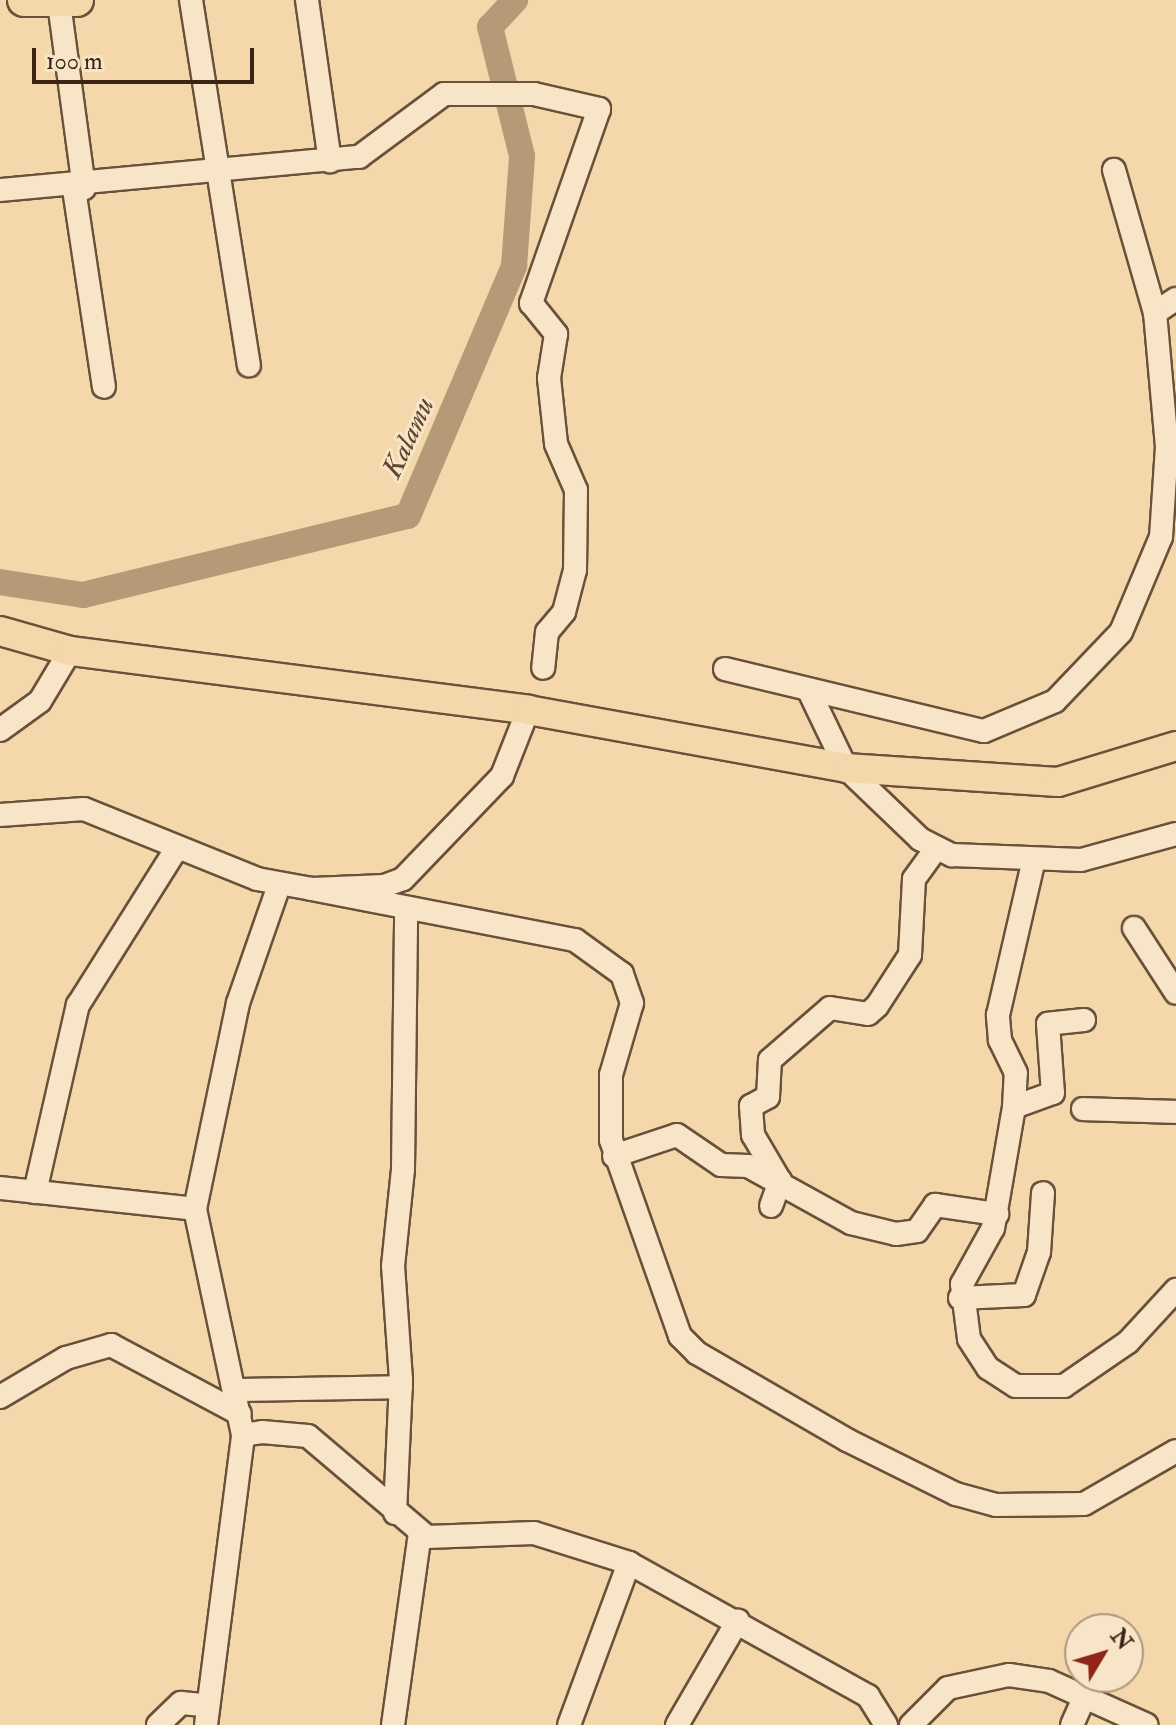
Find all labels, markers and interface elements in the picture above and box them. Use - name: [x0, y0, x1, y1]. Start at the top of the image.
- scale bar: [36, 32, 258, 82]
- text: 100 m: [46, 46, 103, 77]
- water label: Kalamu: [376, 392, 442, 484]
- north arrow: [1064, 1613, 1144, 1693]
- text: N: [1104, 1623, 1138, 1656]

